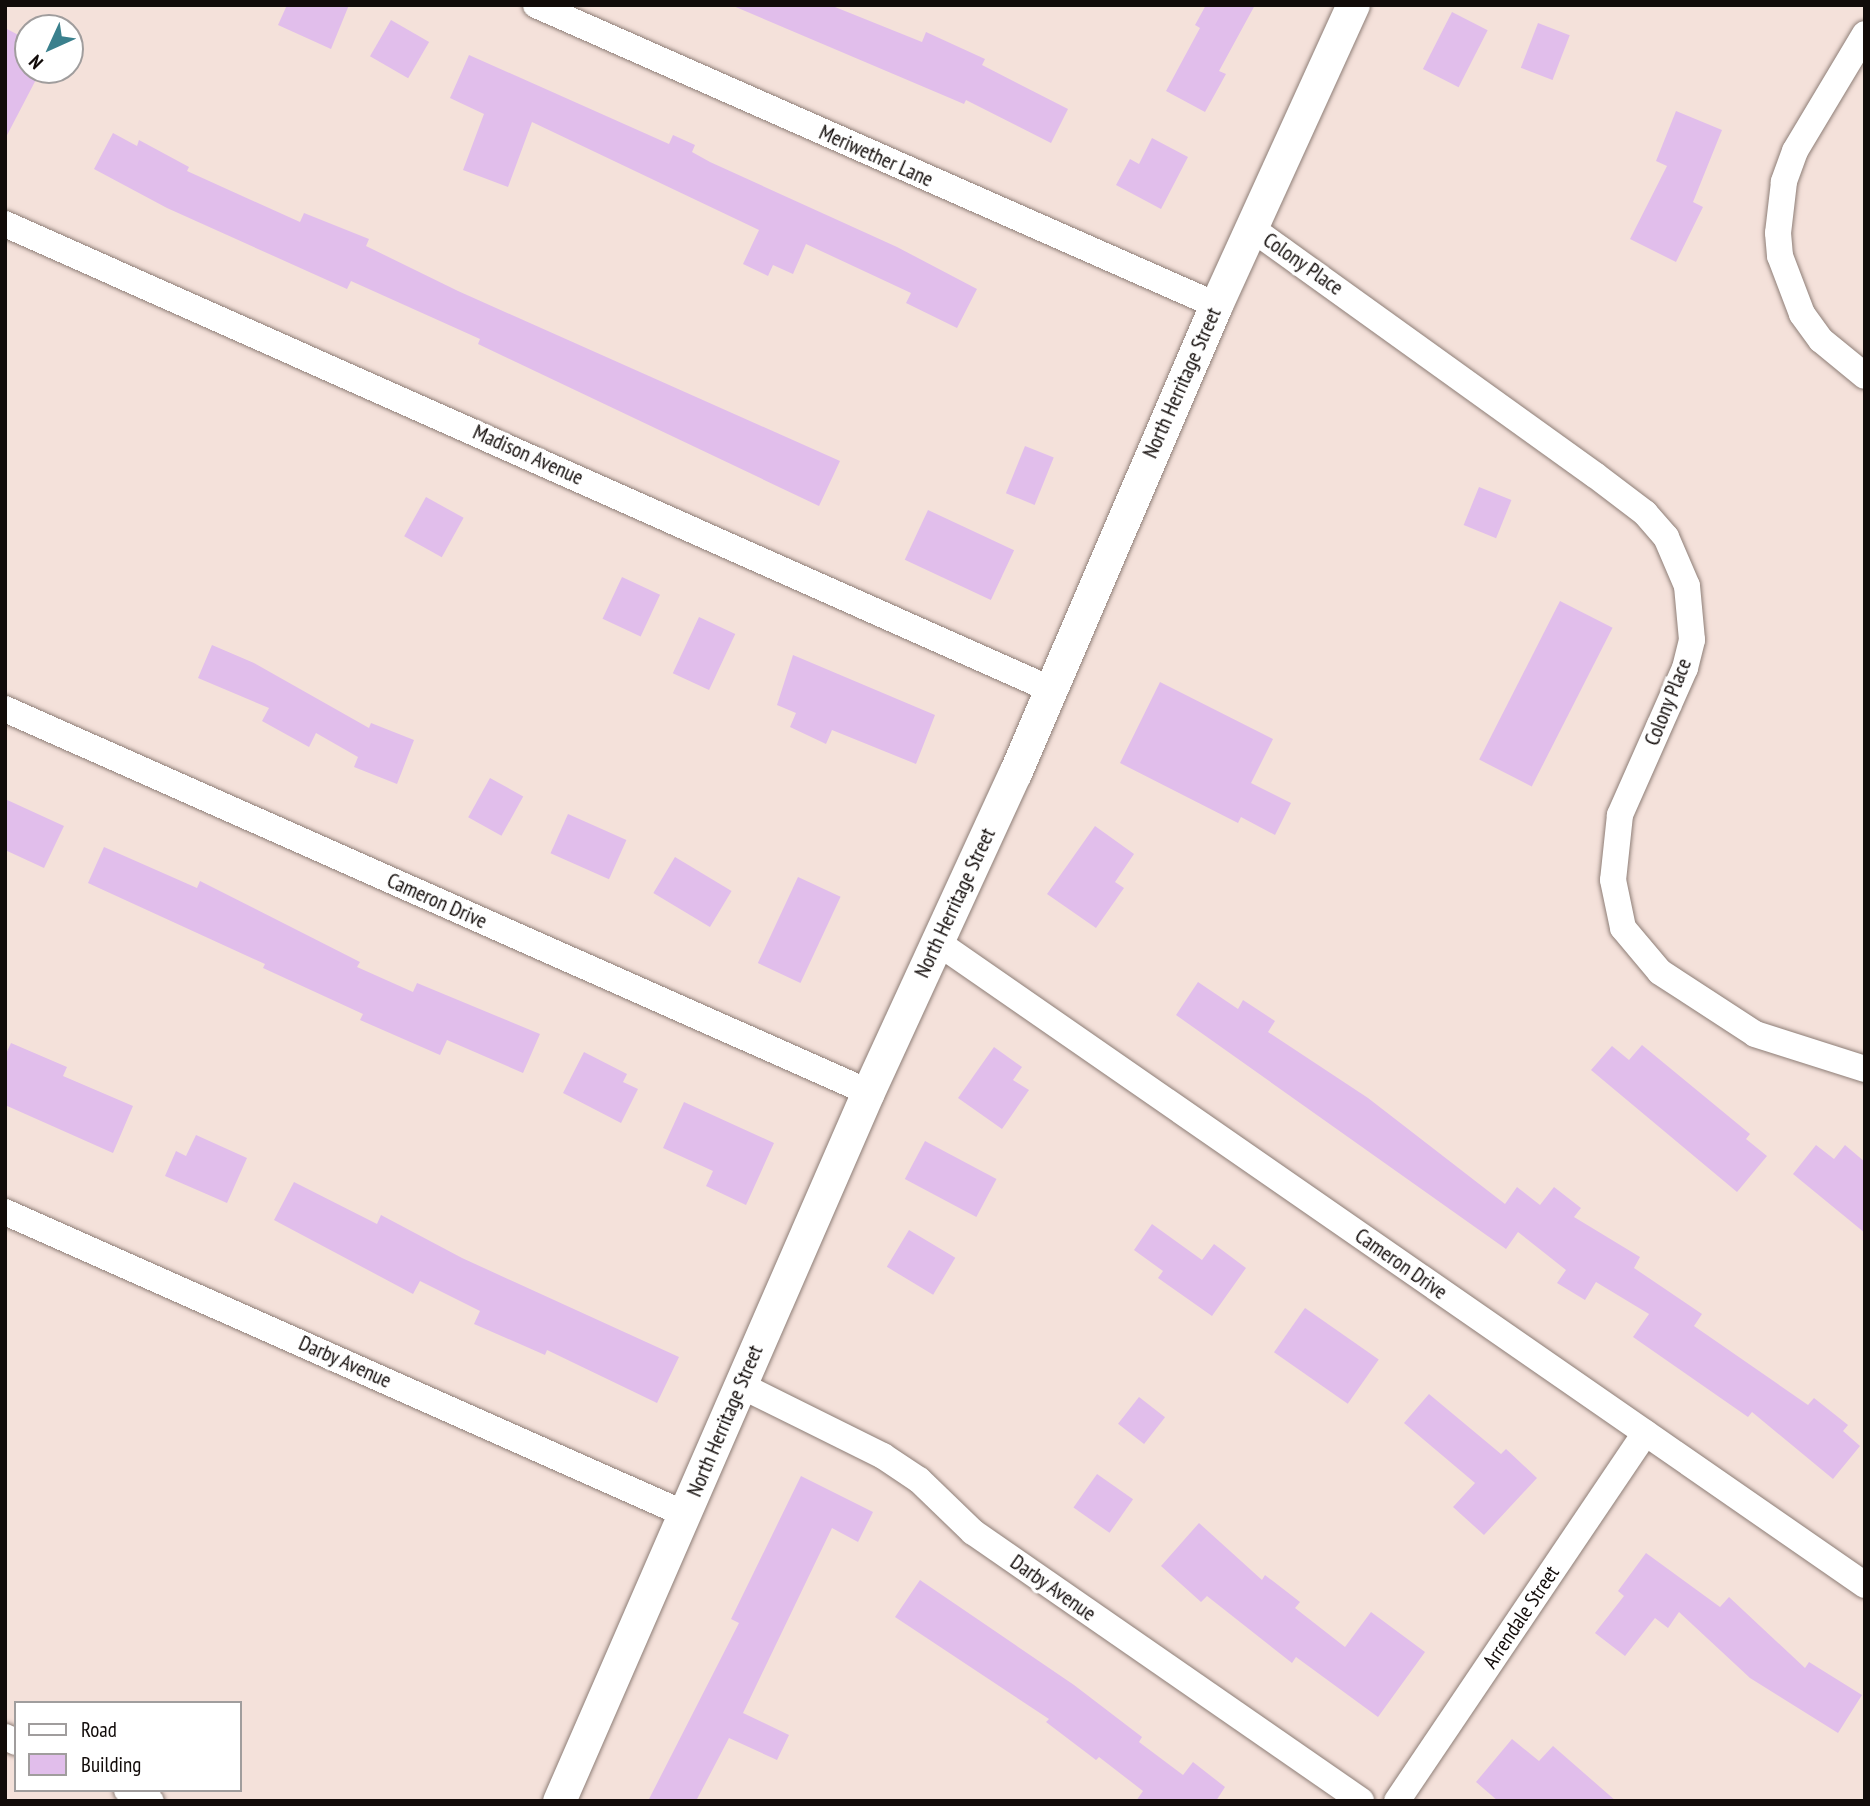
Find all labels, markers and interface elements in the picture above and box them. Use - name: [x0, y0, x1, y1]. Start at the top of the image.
- north arrow: [14, 14, 84, 84]
- text: N: [23, 50, 48, 75]
- street label: Meriwether Lane: [815, 120, 937, 192]
- street label: Colony Place: [1258, 227, 1348, 301]
- street label: North Herritage Street: [1138, 304, 1226, 462]
- street label: Madison Avenue: [469, 419, 587, 491]
- street label: Colony Place: [1639, 655, 1697, 749]
- street label: North Herritage Street: [909, 824, 1001, 982]
- street label: Cameron Drive: [383, 868, 491, 934]
- street label: Cameron Drive: [1350, 1223, 1452, 1305]
- street label: Darby Avenue: [294, 1330, 396, 1394]
- street label: North Herritage Street: [682, 1342, 768, 1500]
- street label: Darby Avenue: [1005, 1549, 1101, 1627]
- street label: Arrendale Street: [1477, 1561, 1565, 1673]
- legend: [14, 1701, 242, 1792]
- text: Road: [81, 1716, 117, 1743]
- text: Building: [81, 1751, 141, 1778]

